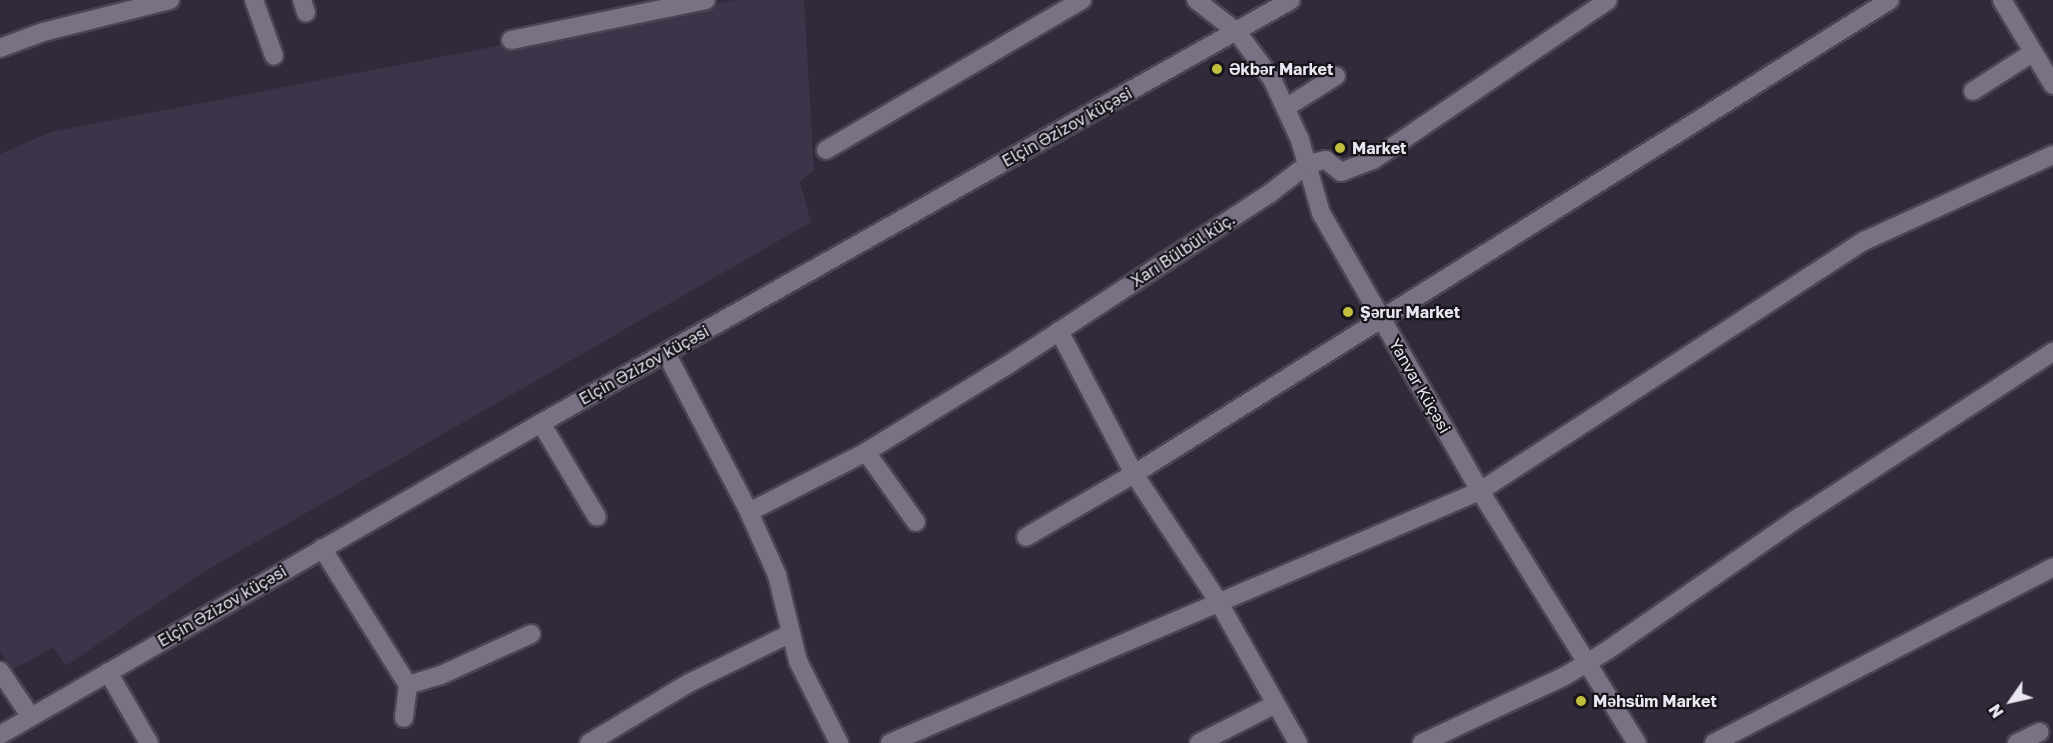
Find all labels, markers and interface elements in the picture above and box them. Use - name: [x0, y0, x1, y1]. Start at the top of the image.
- place label: Əkbər Market: [1229, 59, 1333, 79]
- marker: Əkbər Market: [1210, 62, 1224, 76]
- street label: Elçin Əzizov küçəsi: [999, 83, 1135, 171]
- place label: Market: [1352, 138, 1406, 158]
- marker: Market: [1333, 141, 1347, 155]
- street label: Xarı Bülbül küç.: [1127, 209, 1239, 291]
- place label: Şərur Market: [1360, 302, 1460, 322]
- marker: Şərur Market: [1341, 305, 1355, 319]
- street label: Elçin Əzizov küçəsi: [576, 321, 712, 409]
- street label: Yanvar Küçəsi: [1385, 335, 1455, 437]
- street label: Elçin Əzizov küçəsi: [154, 561, 290, 651]
- north arrow: [1981, 671, 2041, 731]
- place label: Məhsüm Market: [1593, 691, 1717, 711]
- marker: Məhsüm Market: [1574, 694, 1588, 708]
- text: N: [1984, 700, 2008, 722]

